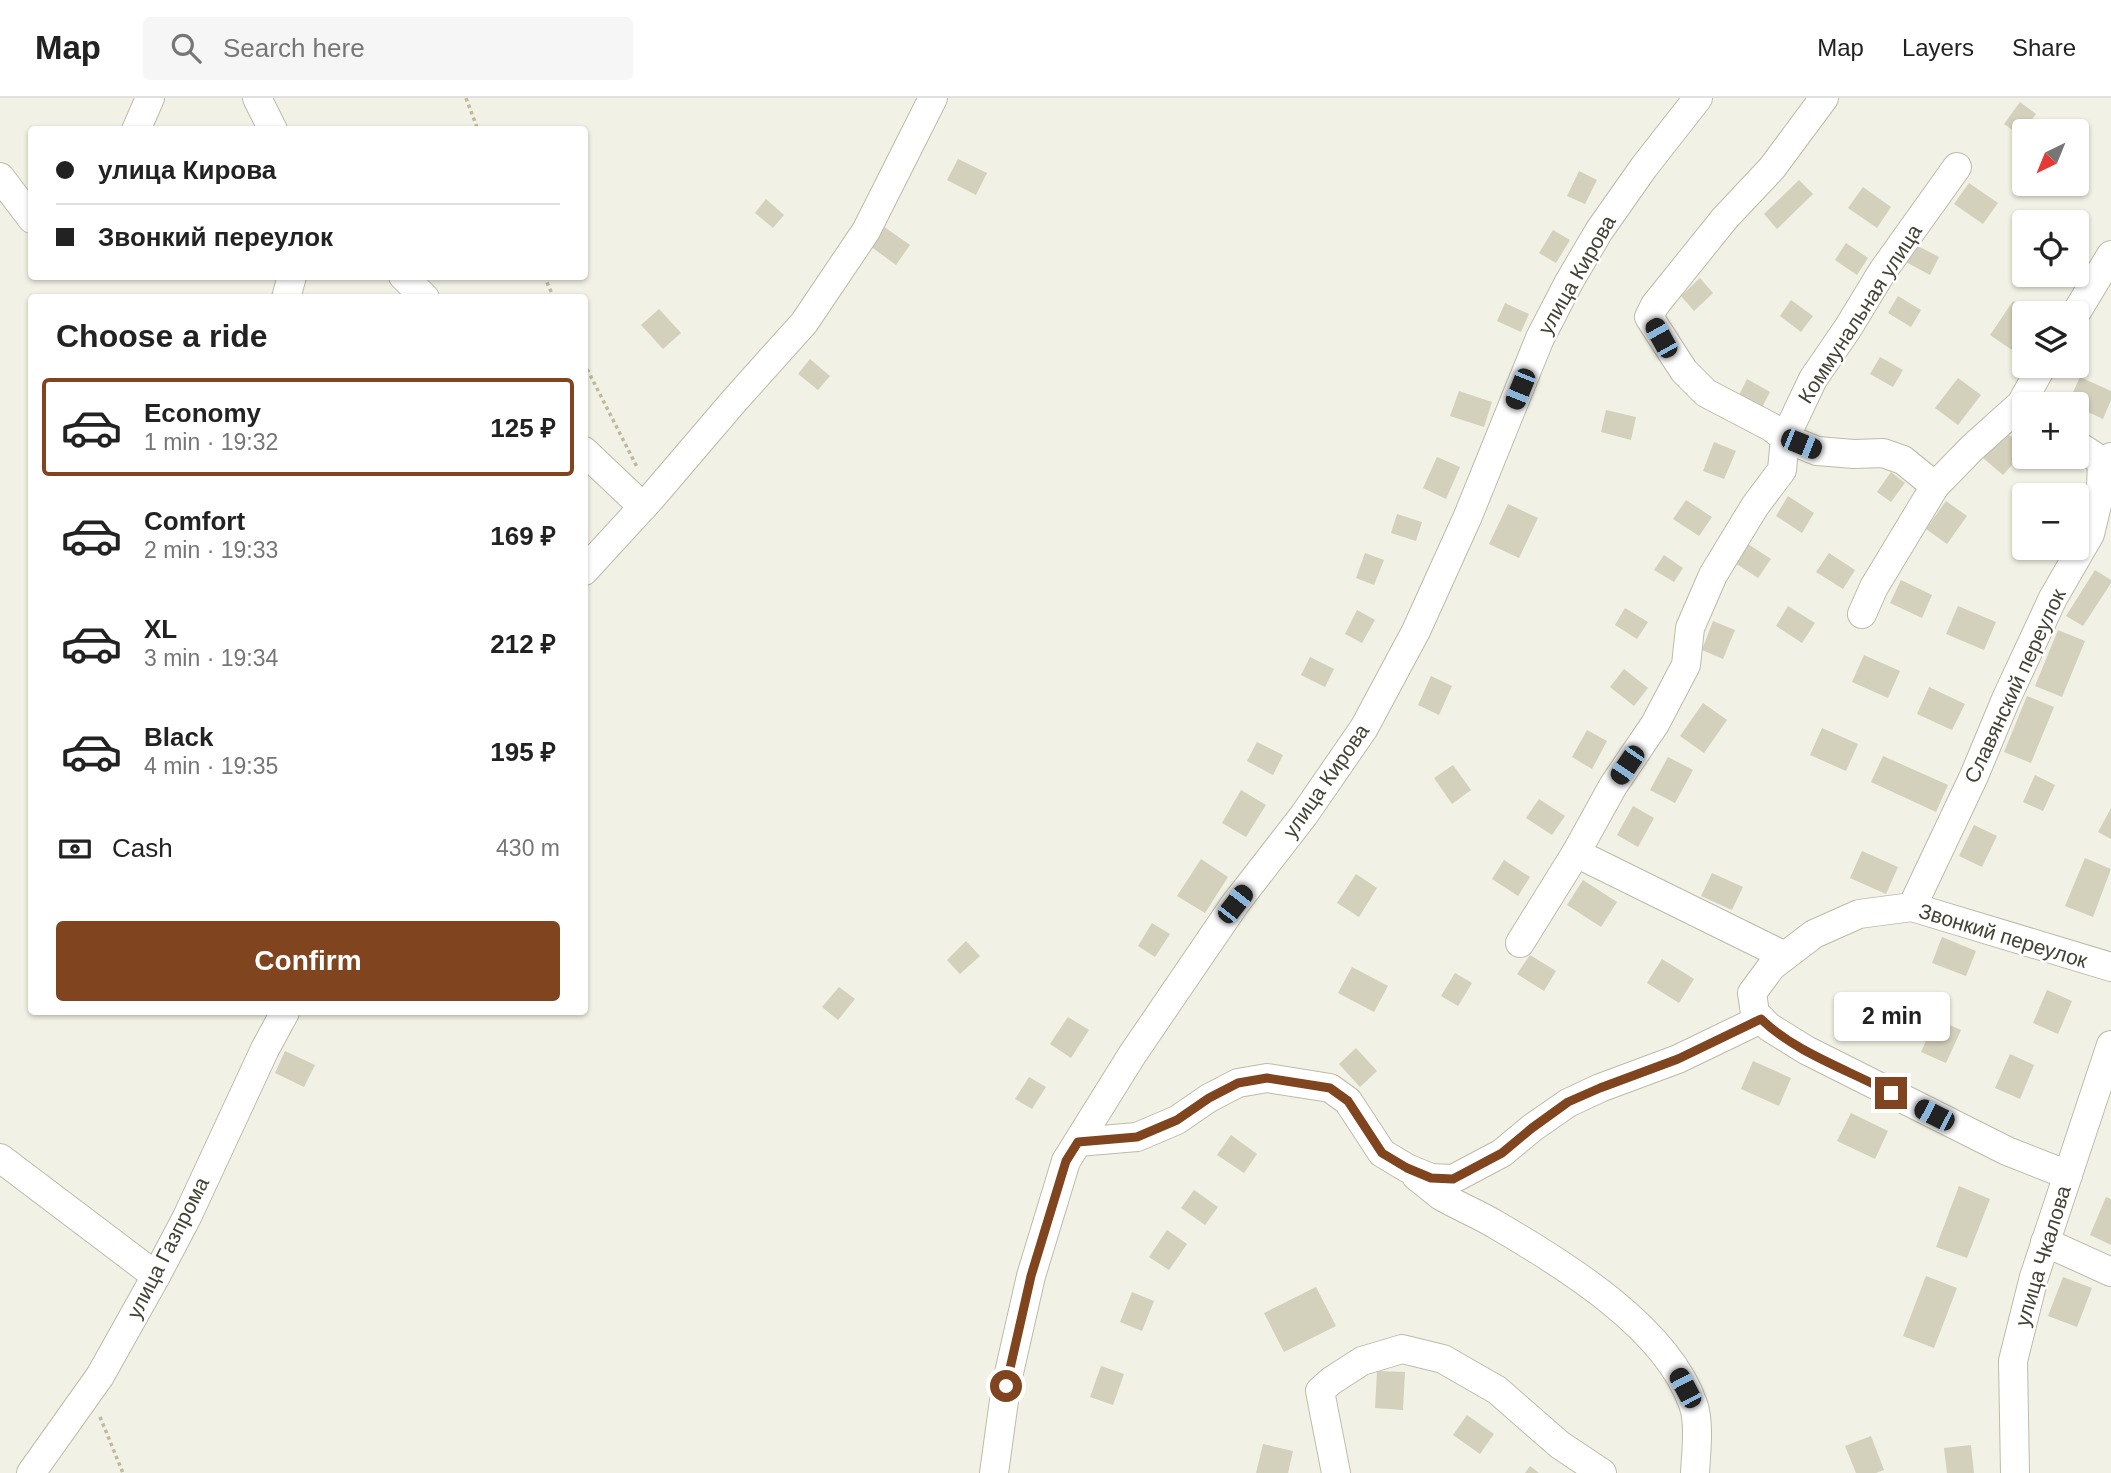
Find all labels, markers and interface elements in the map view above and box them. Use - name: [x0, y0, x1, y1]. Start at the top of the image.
- search box: [143, 17, 633, 80]
- text: Map: [35, 29, 101, 66]
- icon: search: [167, 29, 205, 67]
- text: Search here: [223, 33, 365, 63]
- text: Map: [1817, 34, 1864, 61]
- text: Layers: [1902, 34, 1974, 61]
- text: Share: [2012, 34, 2076, 61]
- north arrow: [2012, 119, 2090, 196]
- map controls: [2012, 119, 2089, 560]
- text: улица Кирова: [98, 155, 276, 185]
- button: locate: [2012, 210, 2089, 287]
- street label: улица Кирова: [1533, 211, 1620, 338]
- street label: Коммунальная улица: [1793, 220, 1926, 407]
- text: Звонкий переулок: [98, 222, 333, 252]
- button: layers: [2012, 301, 2089, 378]
- car: [1642, 315, 1681, 361]
- text: Choose a ride: [56, 318, 268, 354]
- car: [1503, 366, 1538, 412]
- button: +: [2012, 392, 2089, 469]
- icon: car: [60, 396, 123, 459]
- text: Economy: [144, 398, 261, 428]
- text: 125 ₽: [490, 413, 556, 443]
- car: [1778, 426, 1825, 462]
- text: 1 min · 19:32: [144, 429, 278, 455]
- button: −: [2012, 483, 2089, 560]
- icon: car: [60, 504, 123, 567]
- text: Comfort: [144, 506, 245, 536]
- text: 169 ₽: [490, 521, 556, 551]
- text: 2 min · 19:33: [144, 537, 278, 563]
- street label: Славянский переулок: [1959, 584, 2070, 787]
- icon: car: [60, 612, 123, 675]
- text: XL: [144, 614, 177, 644]
- text: 212 ₽: [490, 629, 556, 659]
- text: 3 min · 19:34: [144, 645, 278, 671]
- street label: улица Кирова: [1278, 719, 1373, 842]
- icon: car: [60, 720, 123, 783]
- text: Black: [144, 722, 213, 752]
- text: 195 ₽: [490, 737, 556, 767]
- car: [1607, 742, 1648, 788]
- text: 4 min · 19:35: [144, 753, 278, 779]
- icon: cash: [56, 830, 94, 868]
- text: Cash: [112, 833, 173, 863]
- text: 430 m: [496, 835, 560, 861]
- car: [1214, 881, 1257, 927]
- street label: Звонкий переулок: [1916, 899, 2091, 972]
- button: Confirm: [56, 921, 560, 1001]
- callout: 2 min: [1833, 992, 1949, 1040]
- text: 2 min: [1862, 1003, 1922, 1029]
- route end: [1875, 1077, 1907, 1109]
- car: [1911, 1096, 1958, 1134]
- street label: улица Газпрома: [122, 1173, 213, 1322]
- street label: улица Чкалова: [2010, 1183, 2075, 1329]
- car: [1666, 1365, 1705, 1411]
- route start: [990, 1370, 1022, 1402]

